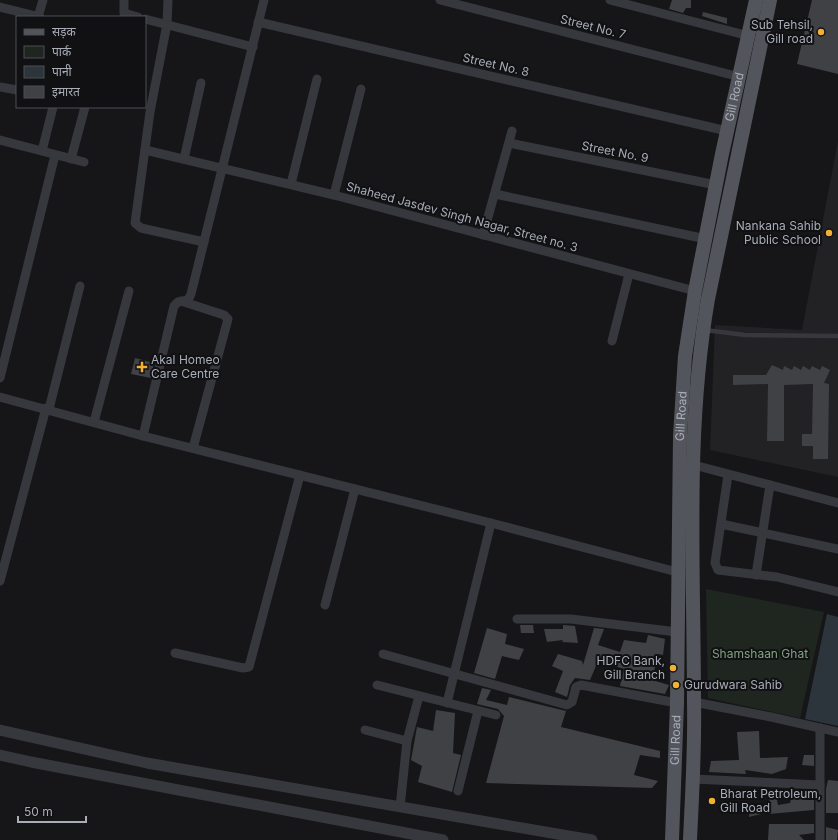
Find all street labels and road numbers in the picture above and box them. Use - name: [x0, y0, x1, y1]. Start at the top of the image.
- street label: Street No. 7: [559, 11, 628, 42]
- street label: Street No. 8: [461, 50, 531, 79]
- street label: Gill Road: [721, 71, 747, 123]
- street label: Street No. 9: [580, 138, 650, 165]
- street label: Shaheed Jasdev Singh Nagar, Street no. 3: [345, 178, 580, 255]
- street label: Gill Road: [672, 391, 690, 441]
- street label: Gill Road: [667, 715, 684, 765]

